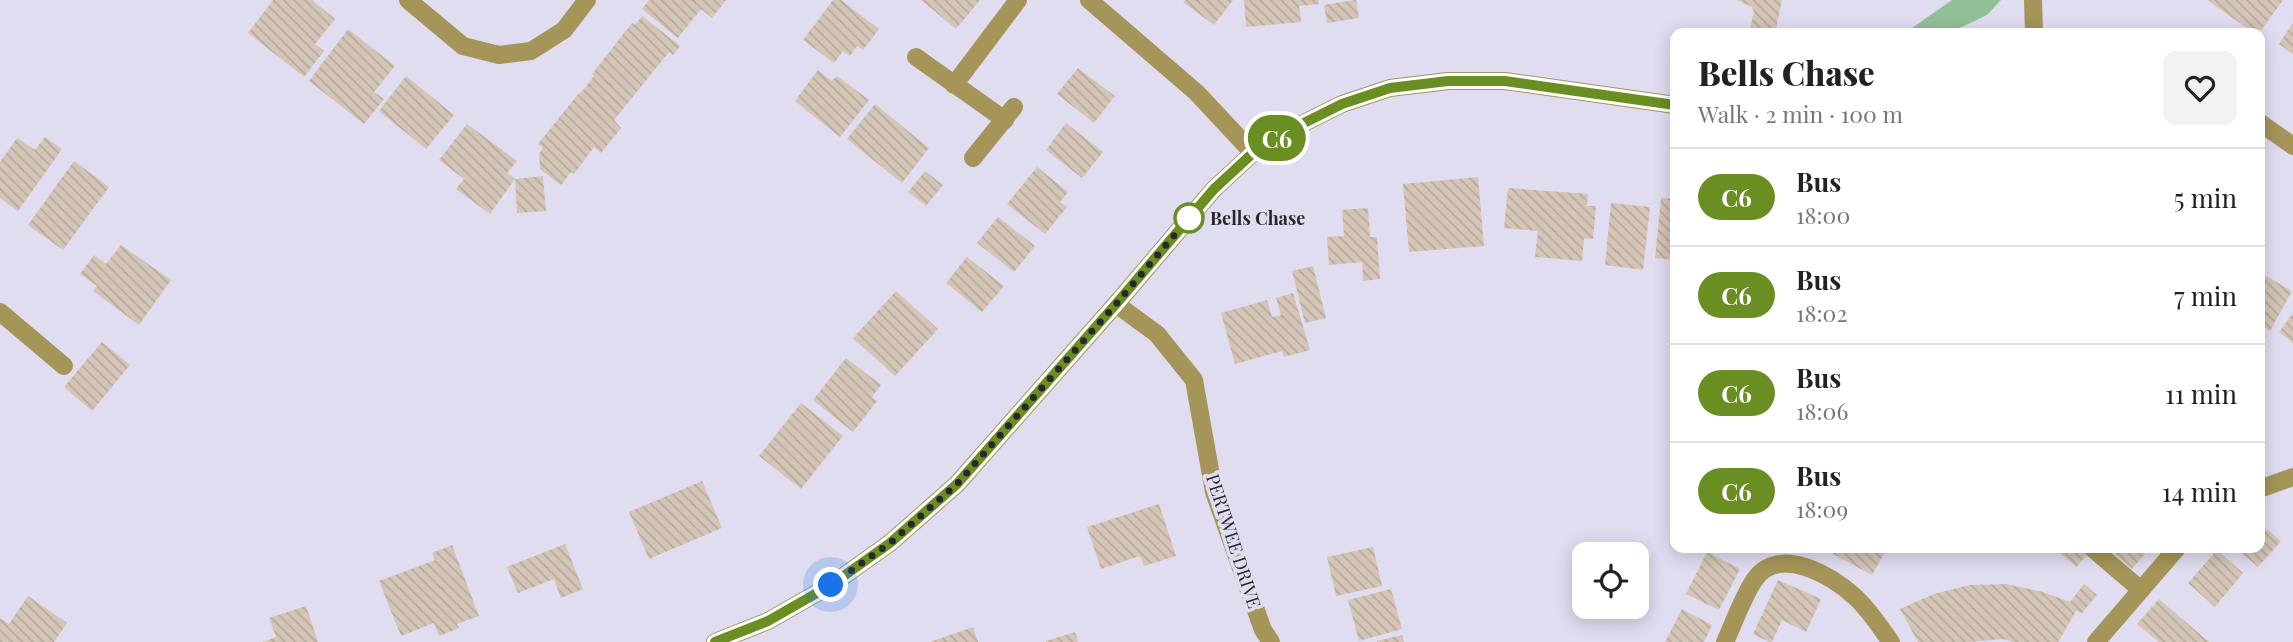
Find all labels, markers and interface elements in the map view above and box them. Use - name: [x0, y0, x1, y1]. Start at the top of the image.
- text: Bells Chase: [1698, 50, 1875, 94]
- button: heart: [2163, 51, 2237, 125]
- text: Walk · 2 min · 100 m: [1698, 98, 1903, 129]
- line badge: C6: [1246, 115, 1308, 161]
- text: C6: [1262, 122, 1292, 154]
- text: Bus: [1796, 164, 1841, 199]
- text: 5 min: [2174, 180, 2237, 215]
- text: C6: [1721, 181, 1752, 213]
- text: 18:00: [1796, 199, 1850, 230]
- marker: Bells Chase: [1174, 203, 1204, 233]
- place label: Bells Chase: [1210, 206, 1305, 230]
- text: Bus: [1796, 262, 1841, 297]
- text: 7 min: [2174, 278, 2237, 313]
- text: C6: [1721, 279, 1752, 311]
- text: 18:02: [1796, 297, 1847, 328]
- text: Bus: [1796, 360, 1841, 395]
- text: 11 min: [2165, 376, 2237, 411]
- text: C6: [1721, 377, 1752, 409]
- text: 18:06: [1796, 395, 1848, 426]
- text: Bus: [1796, 458, 1841, 493]
- street label: PERTWEE DRIVE: [1201, 471, 1267, 611]
- text: 14 min: [2162, 474, 2237, 509]
- text: C6: [1721, 475, 1752, 507]
- text: 18:09: [1796, 493, 1848, 524]
- map controls: [1572, 542, 1649, 619]
- button: locate: [1572, 542, 1649, 619]
- your location: [813, 567, 848, 602]

